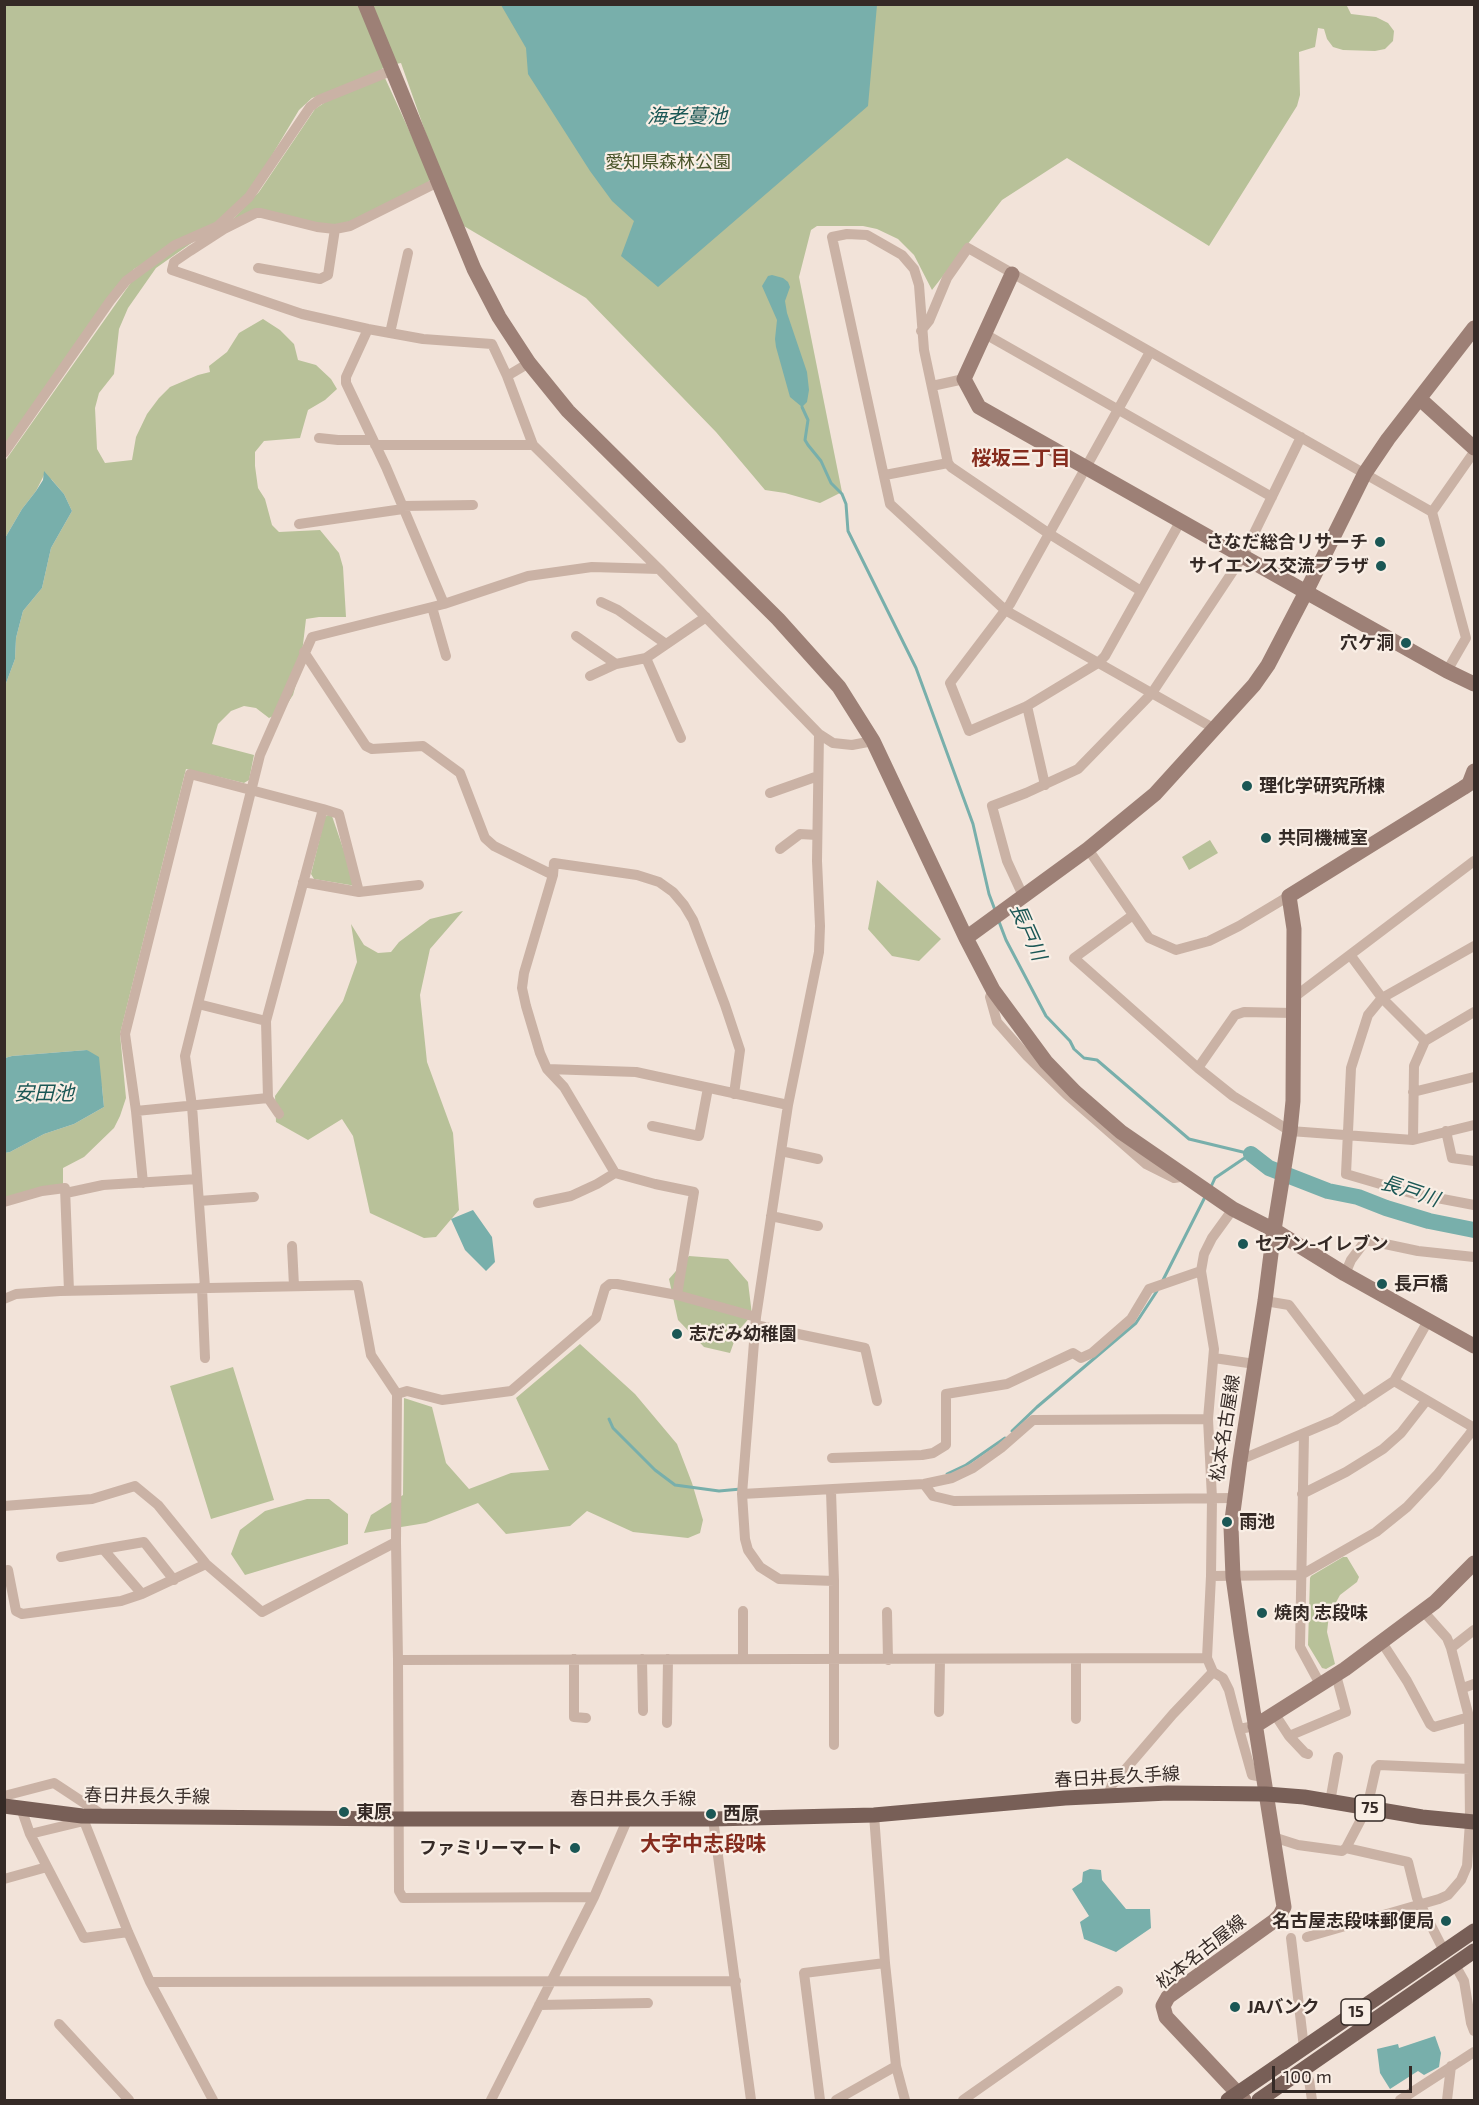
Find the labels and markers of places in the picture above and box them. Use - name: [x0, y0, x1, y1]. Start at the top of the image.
- place label: さなだ総合リサーチ: [1206, 531, 1368, 553]
- marker: さなだ総合リサーチ: [1373, 535, 1387, 549]
- place label: サイエンス交流プラザ: [1189, 555, 1369, 577]
- marker: サイエンス交流プラザ: [1374, 559, 1388, 573]
- place label: 穴ケ洞: [1340, 632, 1394, 654]
- marker: 穴ケ洞: [1399, 636, 1413, 650]
- place label: 理化学研究所棟: [1259, 775, 1385, 797]
- marker: 理化学研究所棟: [1240, 779, 1254, 793]
- place label: 共同機械室: [1278, 827, 1368, 849]
- marker: 共同機械室: [1259, 831, 1273, 845]
- place label: セブン-イレブン: [1255, 1233, 1388, 1255]
- marker: セブン-イレブン: [1236, 1237, 1250, 1251]
- place label: 長戸橋: [1394, 1273, 1448, 1295]
- marker: 長戸橋: [1375, 1277, 1389, 1291]
- place label: 志だみ幼稚園: [689, 1323, 797, 1345]
- marker: 志だみ幼稚園: [670, 1327, 684, 1341]
- place label: 雨池: [1239, 1511, 1275, 1533]
- marker: 雨池: [1220, 1515, 1234, 1529]
- place label: 焼肉 志段味: [1274, 1602, 1368, 1624]
- marker: 焼肉 志段味: [1255, 1606, 1269, 1620]
- place label: 東原: [356, 1801, 392, 1823]
- place label: 西原: [723, 1803, 759, 1825]
- marker: 東原: [337, 1805, 351, 1819]
- marker: 西原: [704, 1807, 718, 1821]
- place label: ファミリーマート: [419, 1837, 563, 1859]
- marker: ファミリーマート: [568, 1841, 582, 1855]
- place label: 名古屋志段味郵便局: [1272, 1910, 1434, 1932]
- marker: 名古屋志段味郵便局: [1439, 1914, 1453, 1928]
- place label: JAバンク: [1247, 1996, 1319, 2018]
- marker: JAバンク: [1228, 2000, 1242, 2014]

